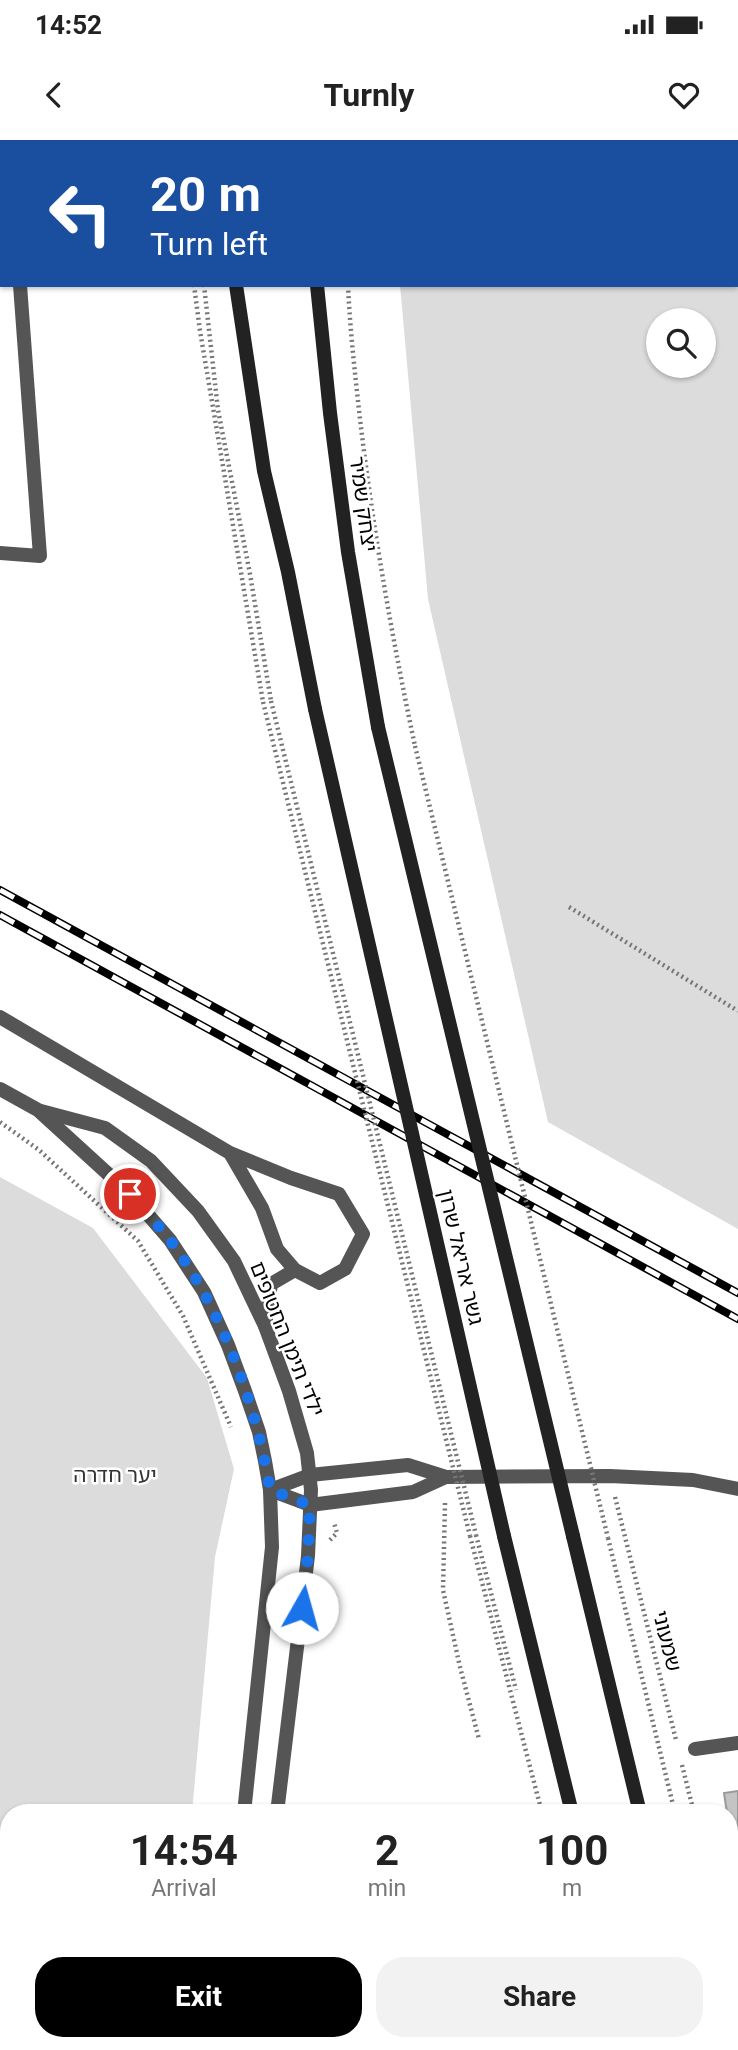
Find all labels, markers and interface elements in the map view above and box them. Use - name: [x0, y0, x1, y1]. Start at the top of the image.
- text: 14:52: [35, 10, 102, 40]
- icon: back: [35, 76, 73, 114]
- text: Turnly: [324, 76, 414, 114]
- icon: heart: [665, 76, 703, 114]
- text: 20 m: [150, 166, 261, 223]
- icon: left: [35, 168, 126, 259]
- text: Turn left: [150, 225, 268, 263]
- map controls: [646, 308, 716, 378]
- button: search: [646, 308, 716, 378]
- street label: יצחק שמיר: [344, 455, 382, 553]
- pin: [100, 1164, 160, 1224]
- icon: arrive: [111, 1175, 149, 1213]
- street label: גשר אריאל שרון: [434, 1187, 488, 1327]
- street label: ילדי תימן החטופים: [245, 1258, 329, 1420]
- park label: יער חדרה: [73, 1463, 157, 1487]
- position arrow: [265, 1571, 339, 1645]
- street label: שמעוני: [648, 1608, 686, 1674]
- text: 14:54: [130, 1826, 238, 1875]
- text: 2: [375, 1826, 399, 1875]
- text: 100: [536, 1826, 608, 1875]
- text: Arrival: [151, 1875, 217, 1902]
- text: min: [368, 1875, 406, 1902]
- text: m: [562, 1875, 582, 1902]
- button: Exit: [35, 1957, 362, 2037]
- button: Share: [376, 1957, 703, 2037]

